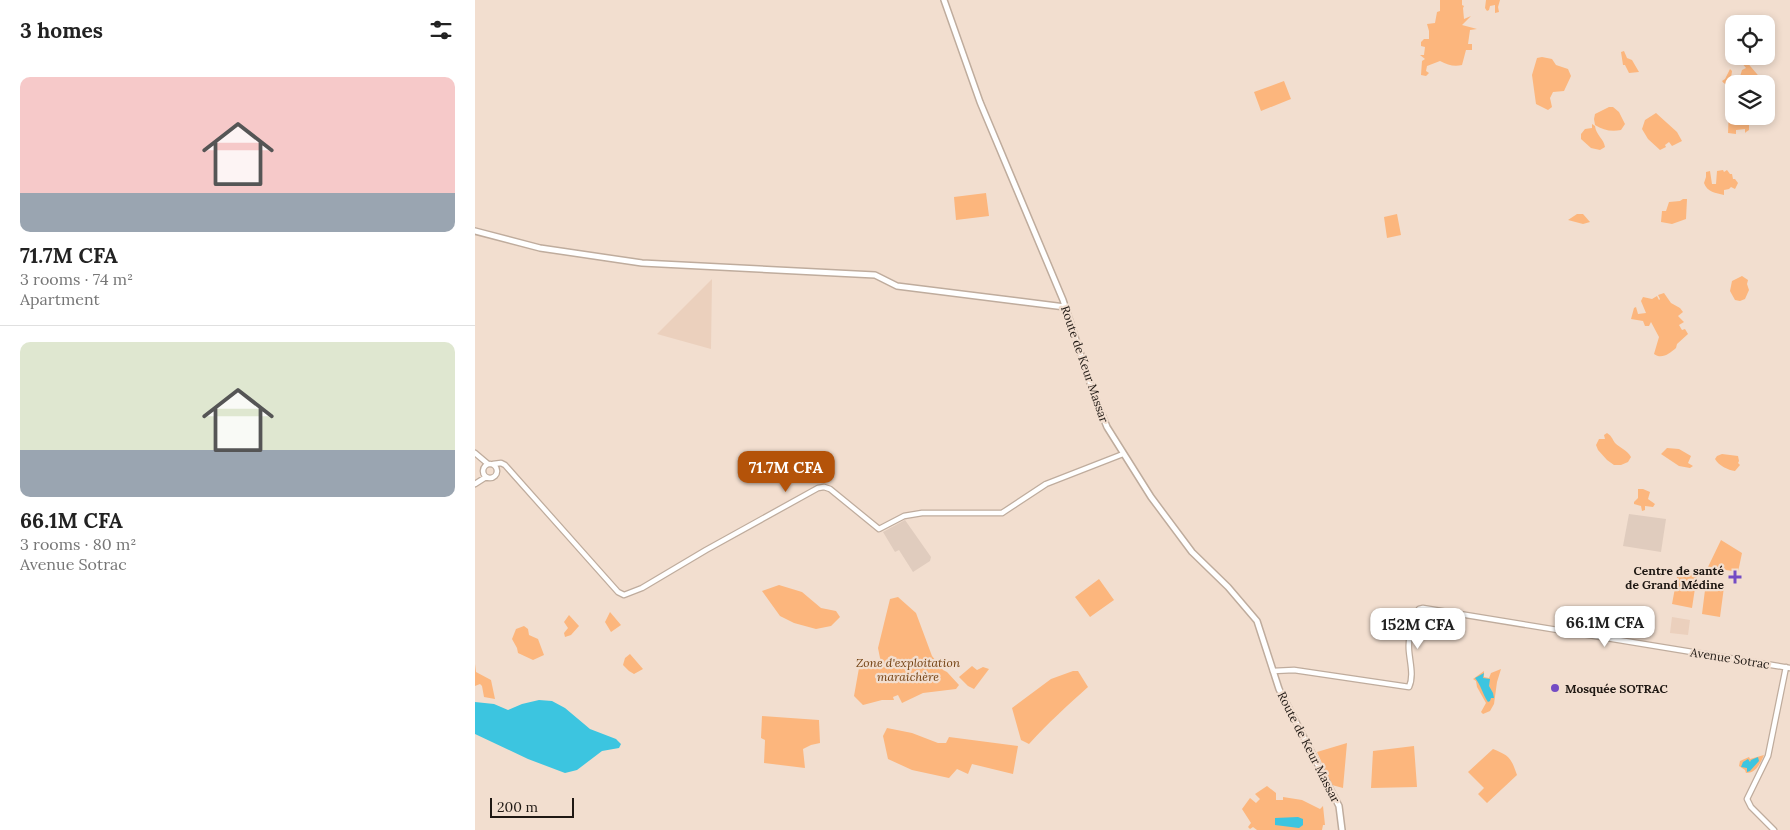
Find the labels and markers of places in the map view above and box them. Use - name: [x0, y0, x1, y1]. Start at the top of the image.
- pin: 71.7M CFA: [729, 450, 843, 493]
- place label: Centre de santé de Grand Médine: [1625, 563, 1725, 592]
- marker: Centre de santé de Grand Médine: [1728, 570, 1742, 584]
- pin: 66.1M CFA: [1548, 606, 1662, 648]
- pin: 152M CFA: [1366, 608, 1470, 650]
- place label: Mosquée SOTRAC: [1565, 681, 1669, 696]
- marker: Mosquée SOTRAC: [1549, 682, 1561, 694]

